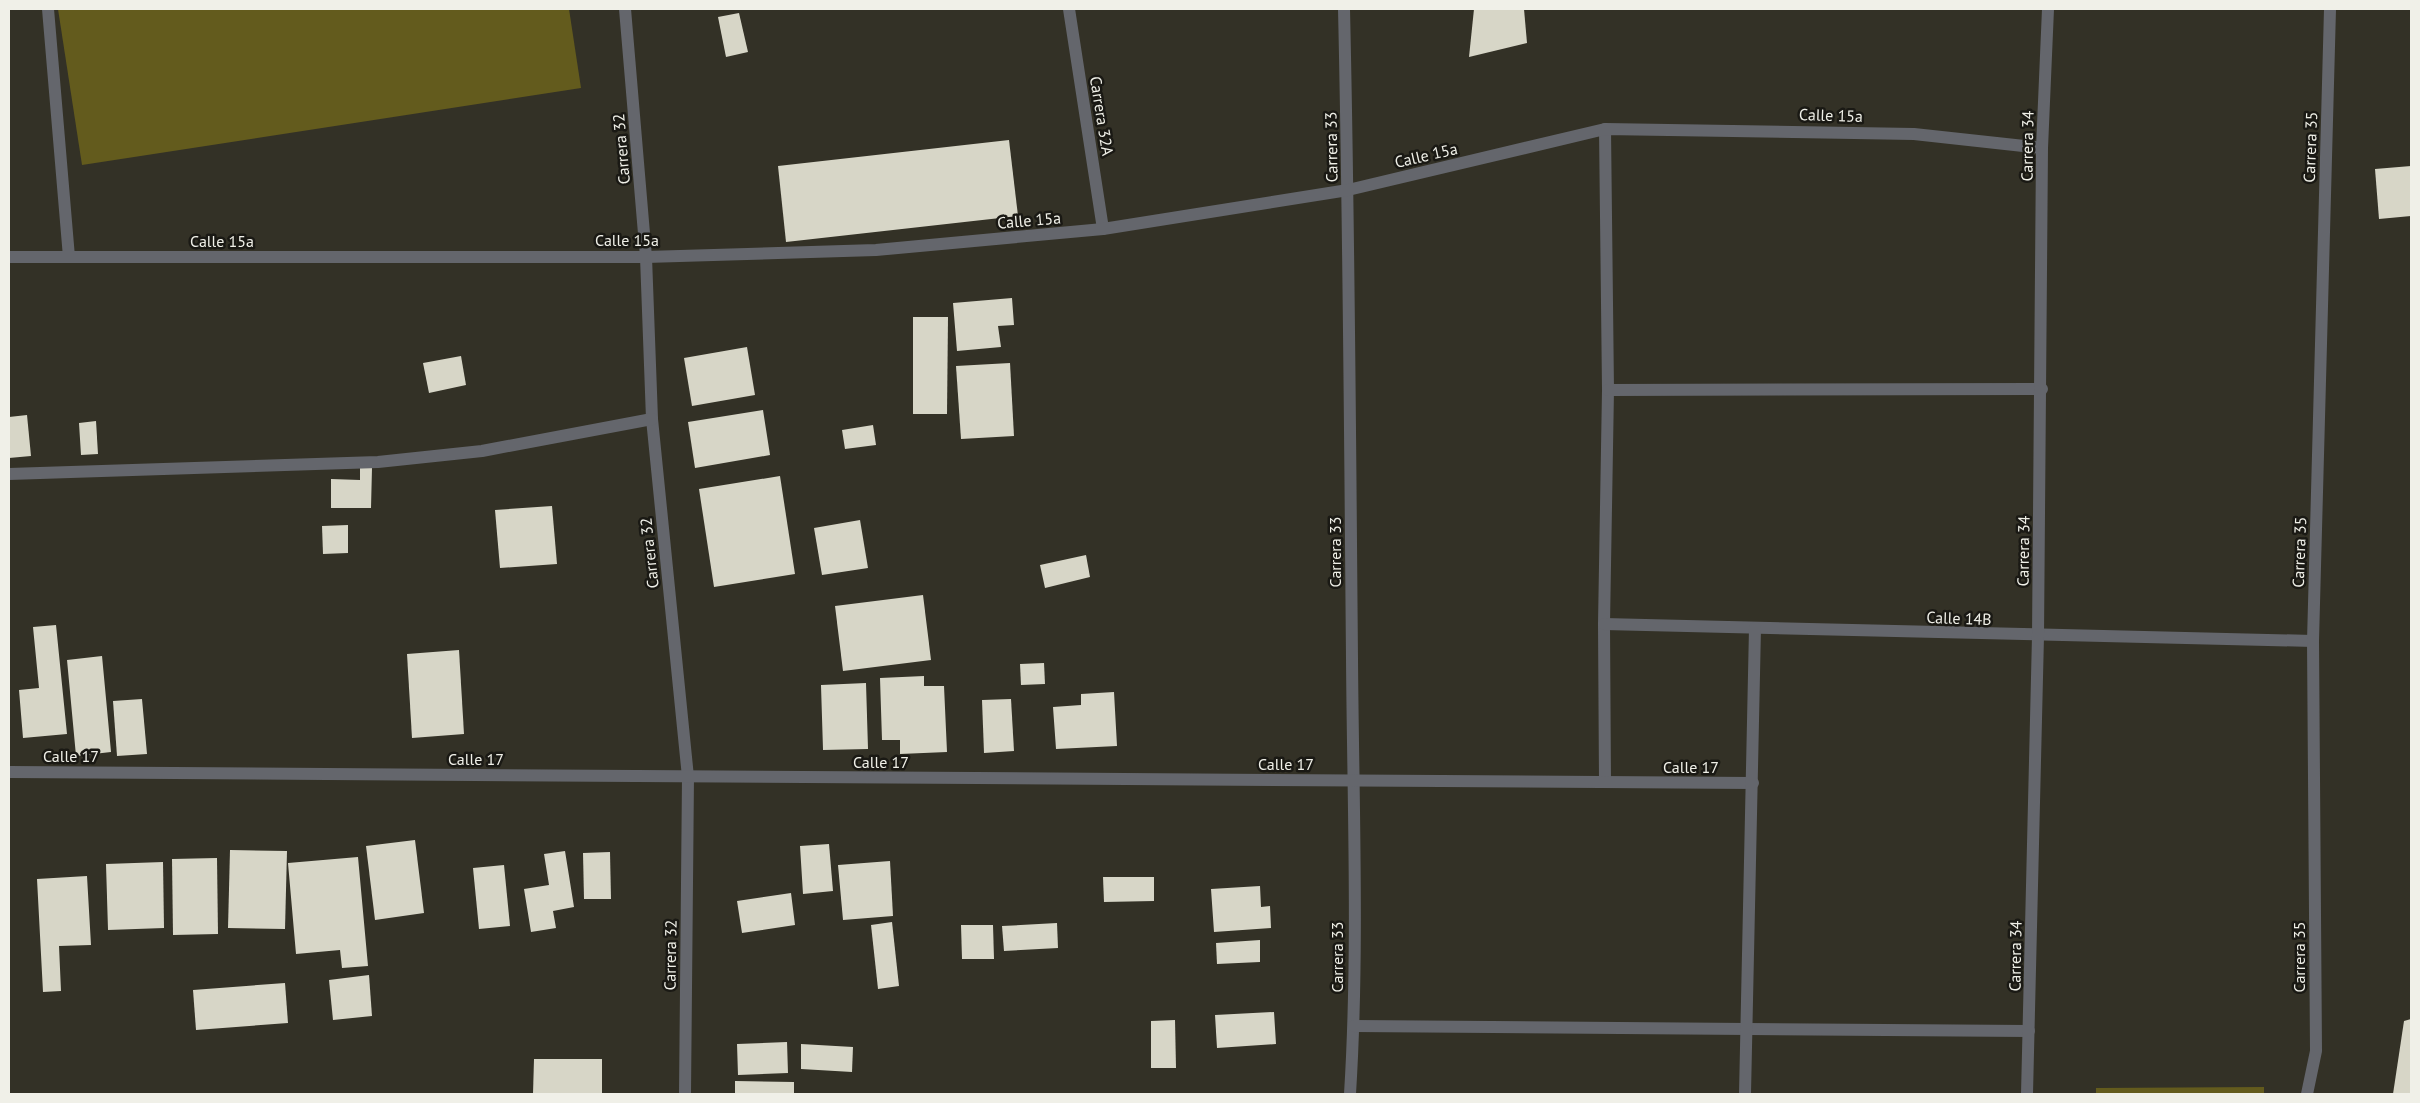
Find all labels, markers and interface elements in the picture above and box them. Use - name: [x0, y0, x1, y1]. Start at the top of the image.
- street label: Carrera 32A: [1086, 75, 1118, 158]
- street label: Calle 15a: [1799, 104, 1863, 126]
- street label: Carrera 34: [2016, 110, 2038, 182]
- street label: Carrera 33: [1320, 111, 1342, 183]
- street label: Carrera 35: [2299, 111, 2321, 183]
- street label: Carrera 32: [608, 113, 634, 185]
- street label: Calle 15a: [1393, 138, 1459, 172]
- street label: Calle 15a: [996, 207, 1062, 233]
- street label: Calle 15a: [595, 230, 659, 250]
- street label: Calle 15a: [190, 231, 254, 251]
- street label: Carrera 34: [2012, 515, 2034, 587]
- street label: Carrera 35: [2288, 516, 2310, 588]
- street label: Carrera 32: [635, 517, 663, 589]
- street label: Carrera 33: [1325, 517, 1345, 587]
- street label: Calle 14B: [1926, 607, 1992, 629]
- street label: Calle 17: [43, 746, 99, 766]
- street label: Calle 17: [448, 749, 504, 769]
- street label: Calle 17: [853, 752, 909, 772]
- street label: Calle 17: [1258, 754, 1314, 774]
- street label: Calle 17: [1663, 757, 1719, 777]
- street label: Carrera 32: [659, 919, 681, 991]
- street label: Carrera 34: [2004, 920, 2026, 992]
- street label: Carrera 33: [1327, 922, 1347, 992]
- street label: Carrera 35: [2289, 922, 2309, 992]

